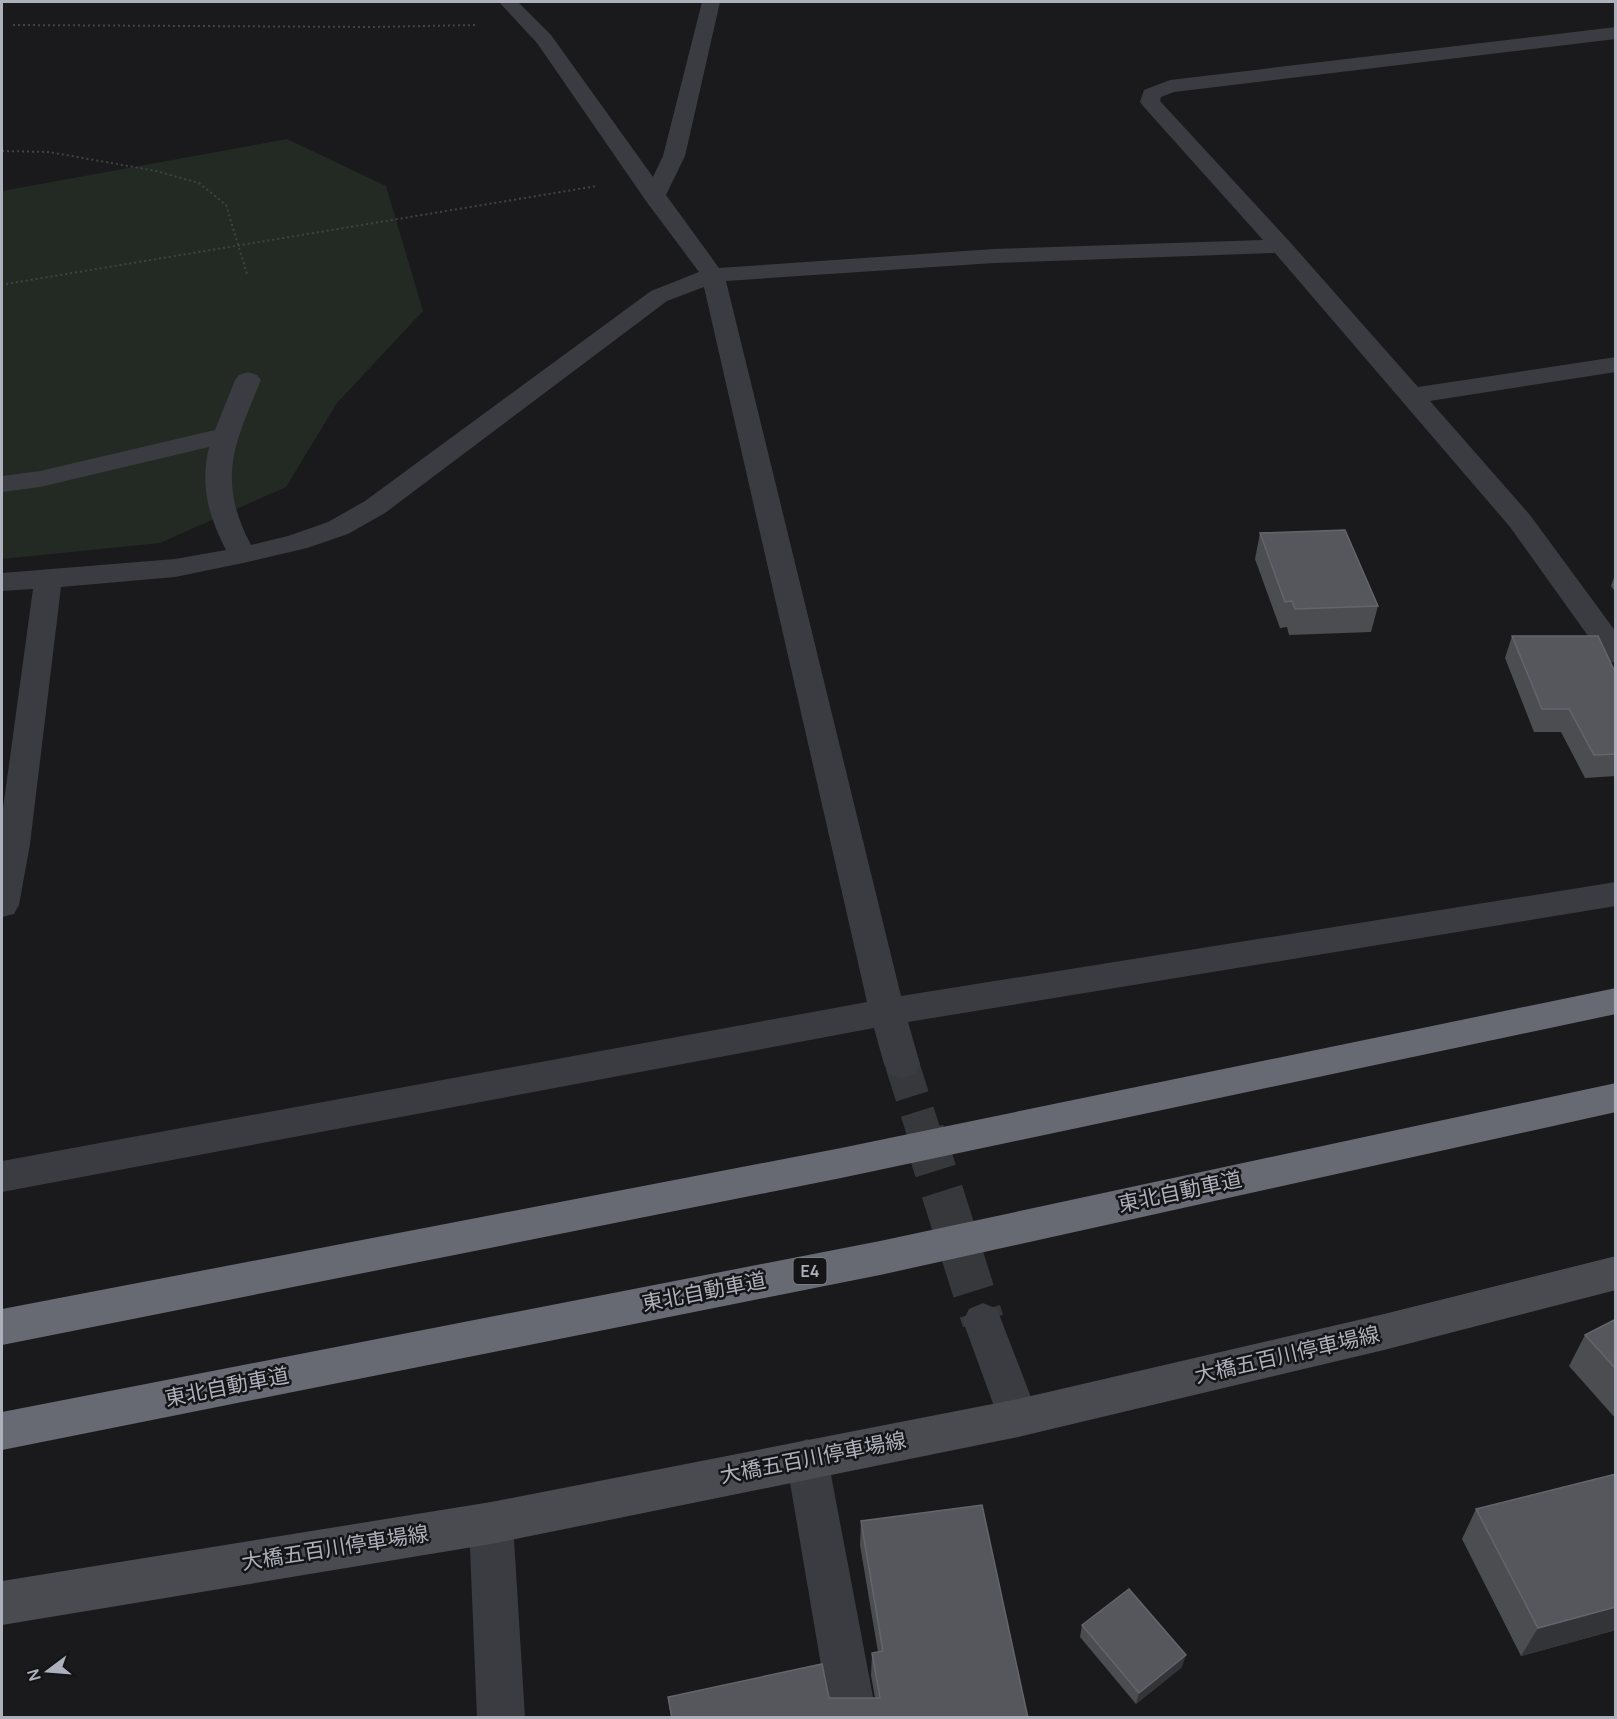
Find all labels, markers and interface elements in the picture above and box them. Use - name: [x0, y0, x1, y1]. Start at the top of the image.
- street label: 東北自動車道: [1115, 1164, 1244, 1218]
- road number: E4: [794, 1258, 826, 1284]
- street label: 東北自動車道: [639, 1265, 768, 1317]
- street label: 大橋五百川停車場線: [1192, 1319, 1382, 1389]
- street label: 東北自動車道: [162, 1360, 291, 1412]
- street label: 大橋五百川停車場線: [717, 1425, 908, 1489]
- street label: 大橋五百川停車場線: [239, 1518, 430, 1576]
- north arrow: [18, 1641, 78, 1701]
- text: N: [21, 1667, 46, 1684]

